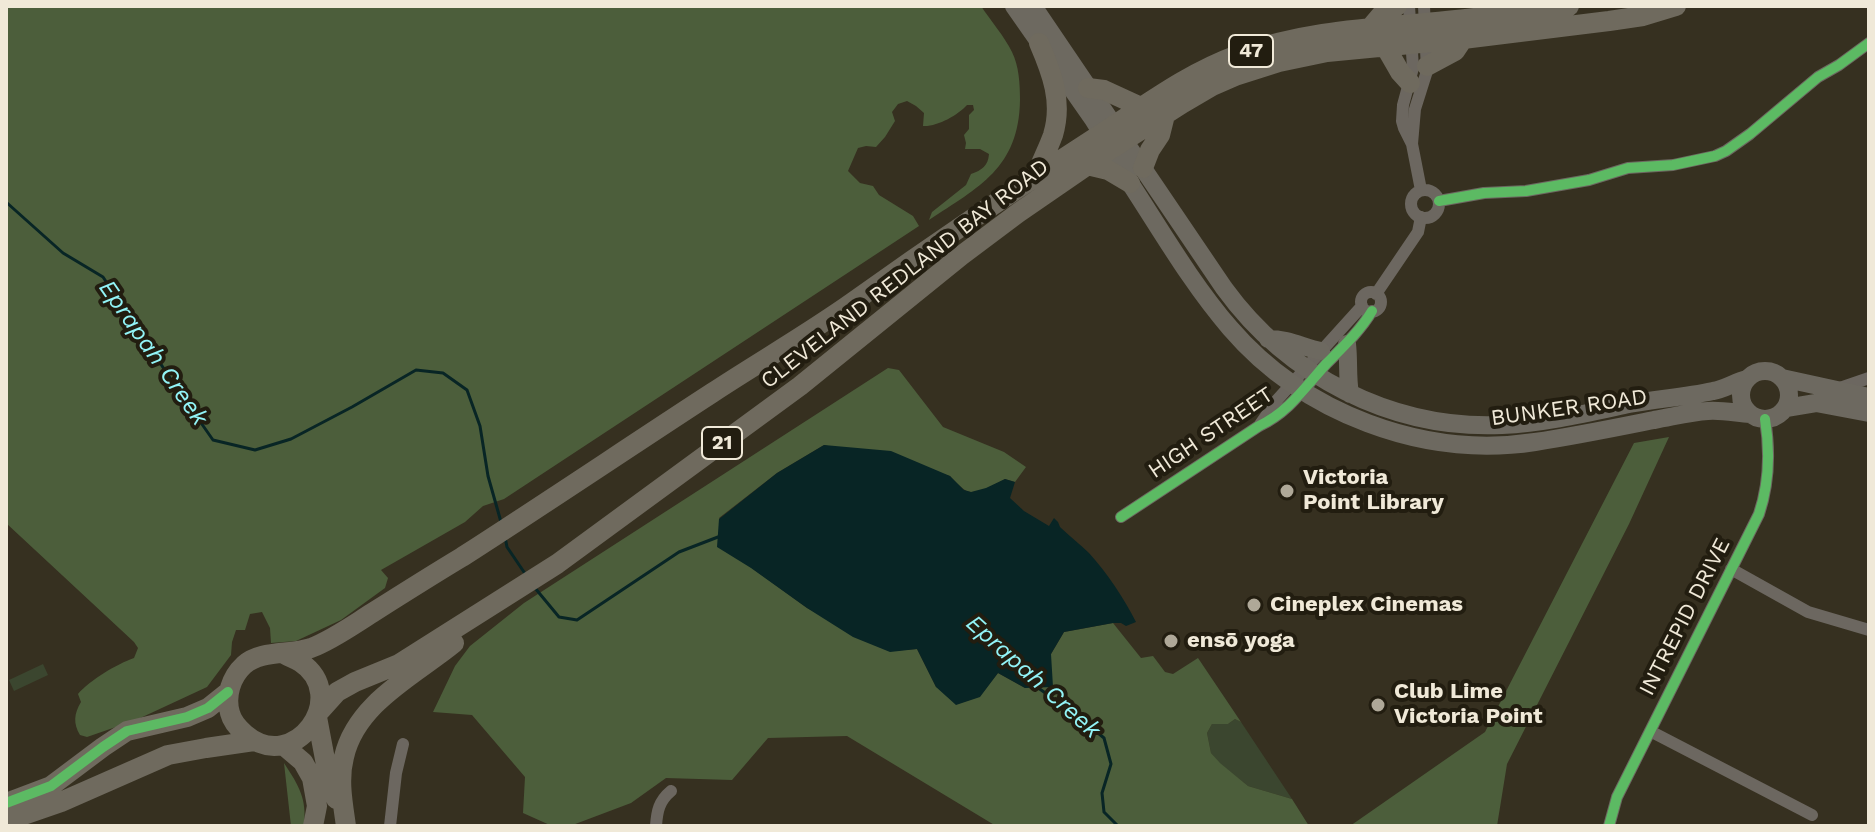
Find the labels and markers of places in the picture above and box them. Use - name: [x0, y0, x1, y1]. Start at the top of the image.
- place label: Victoria Point Library: [1303, 465, 1444, 516]
- marker: Victoria Point Library: [1278, 482, 1296, 500]
- place label: Cineplex Cinemas: [1270, 592, 1463, 618]
- marker: Cineplex Cinemas: [1245, 596, 1263, 614]
- place label: ensō yoga: [1187, 628, 1295, 654]
- marker: ensō yoga: [1162, 632, 1180, 650]
- place label: Club Lime Victoria Point: [1394, 679, 1543, 730]
- marker: Club Lime Victoria Point: [1369, 696, 1387, 714]

